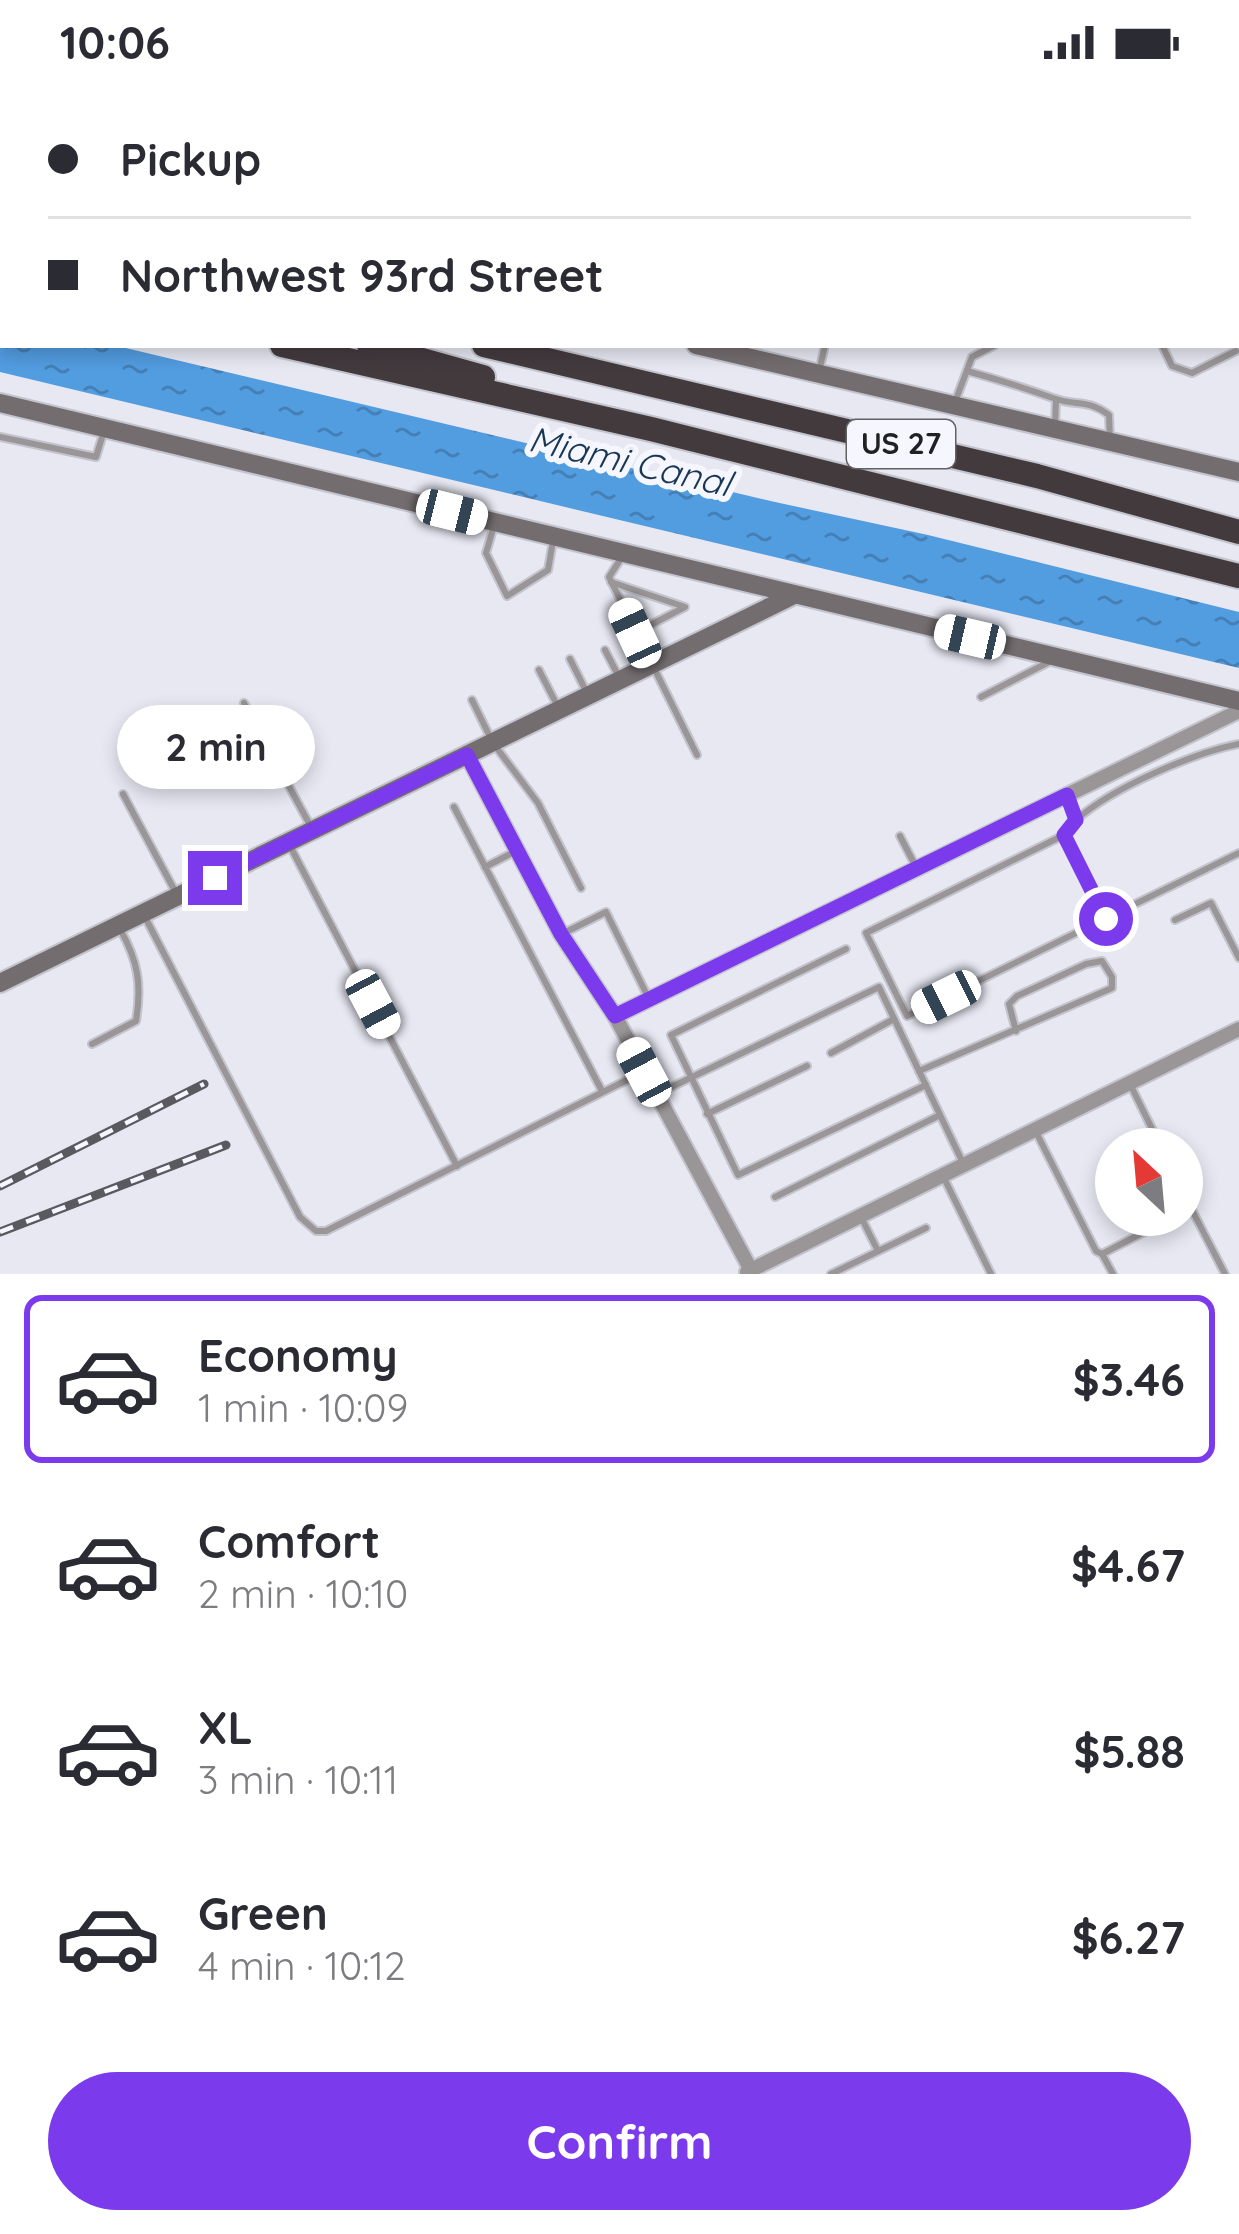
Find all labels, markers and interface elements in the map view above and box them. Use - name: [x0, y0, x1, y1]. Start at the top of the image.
- text: 10:06: [60, 14, 170, 70]
- text: Pickup: [120, 131, 261, 187]
- text: Northwest 93rd Street: [120, 247, 604, 303]
- water label: Miami Canal: [525, 415, 739, 506]
- road number: US 27: [847, 420, 955, 468]
- car: [413, 486, 491, 538]
- car: [603, 593, 667, 673]
- car: [931, 611, 1009, 663]
- callout: 2 min: [116, 704, 314, 788]
- text: 2 min: [165, 722, 267, 771]
- route end: [188, 851, 242, 905]
- route start: [1079, 892, 1133, 946]
- car: [340, 964, 406, 1044]
- car: [906, 965, 986, 1029]
- car: [611, 1032, 677, 1112]
- north arrow: [1095, 1128, 1203, 1236]
- map controls: [1095, 1128, 1203, 1236]
- icon: car: [54, 1325, 162, 1433]
- text: Economy: [198, 1327, 398, 1383]
- text: $3.46: [1073, 1351, 1185, 1407]
- text: 1 min · 10:09: [198, 1383, 408, 1432]
- icon: car: [54, 1511, 162, 1619]
- text: Comfort: [198, 1513, 380, 1569]
- text: $4.67: [1071, 1537, 1185, 1593]
- text: 2 min · 10:10: [198, 1569, 408, 1618]
- icon: car: [54, 1697, 162, 1805]
- text: XL: [198, 1699, 253, 1755]
- text: $5.88: [1073, 1723, 1185, 1779]
- text: 3 min · 10:11: [198, 1755, 398, 1804]
- icon: car: [54, 1883, 162, 1991]
- text: Green: [198, 1885, 328, 1941]
- text: $6.27: [1072, 1909, 1185, 1965]
- text: 4 min · 10:12: [198, 1941, 406, 1990]
- button: Confirm: [48, 2072, 1191, 2210]

